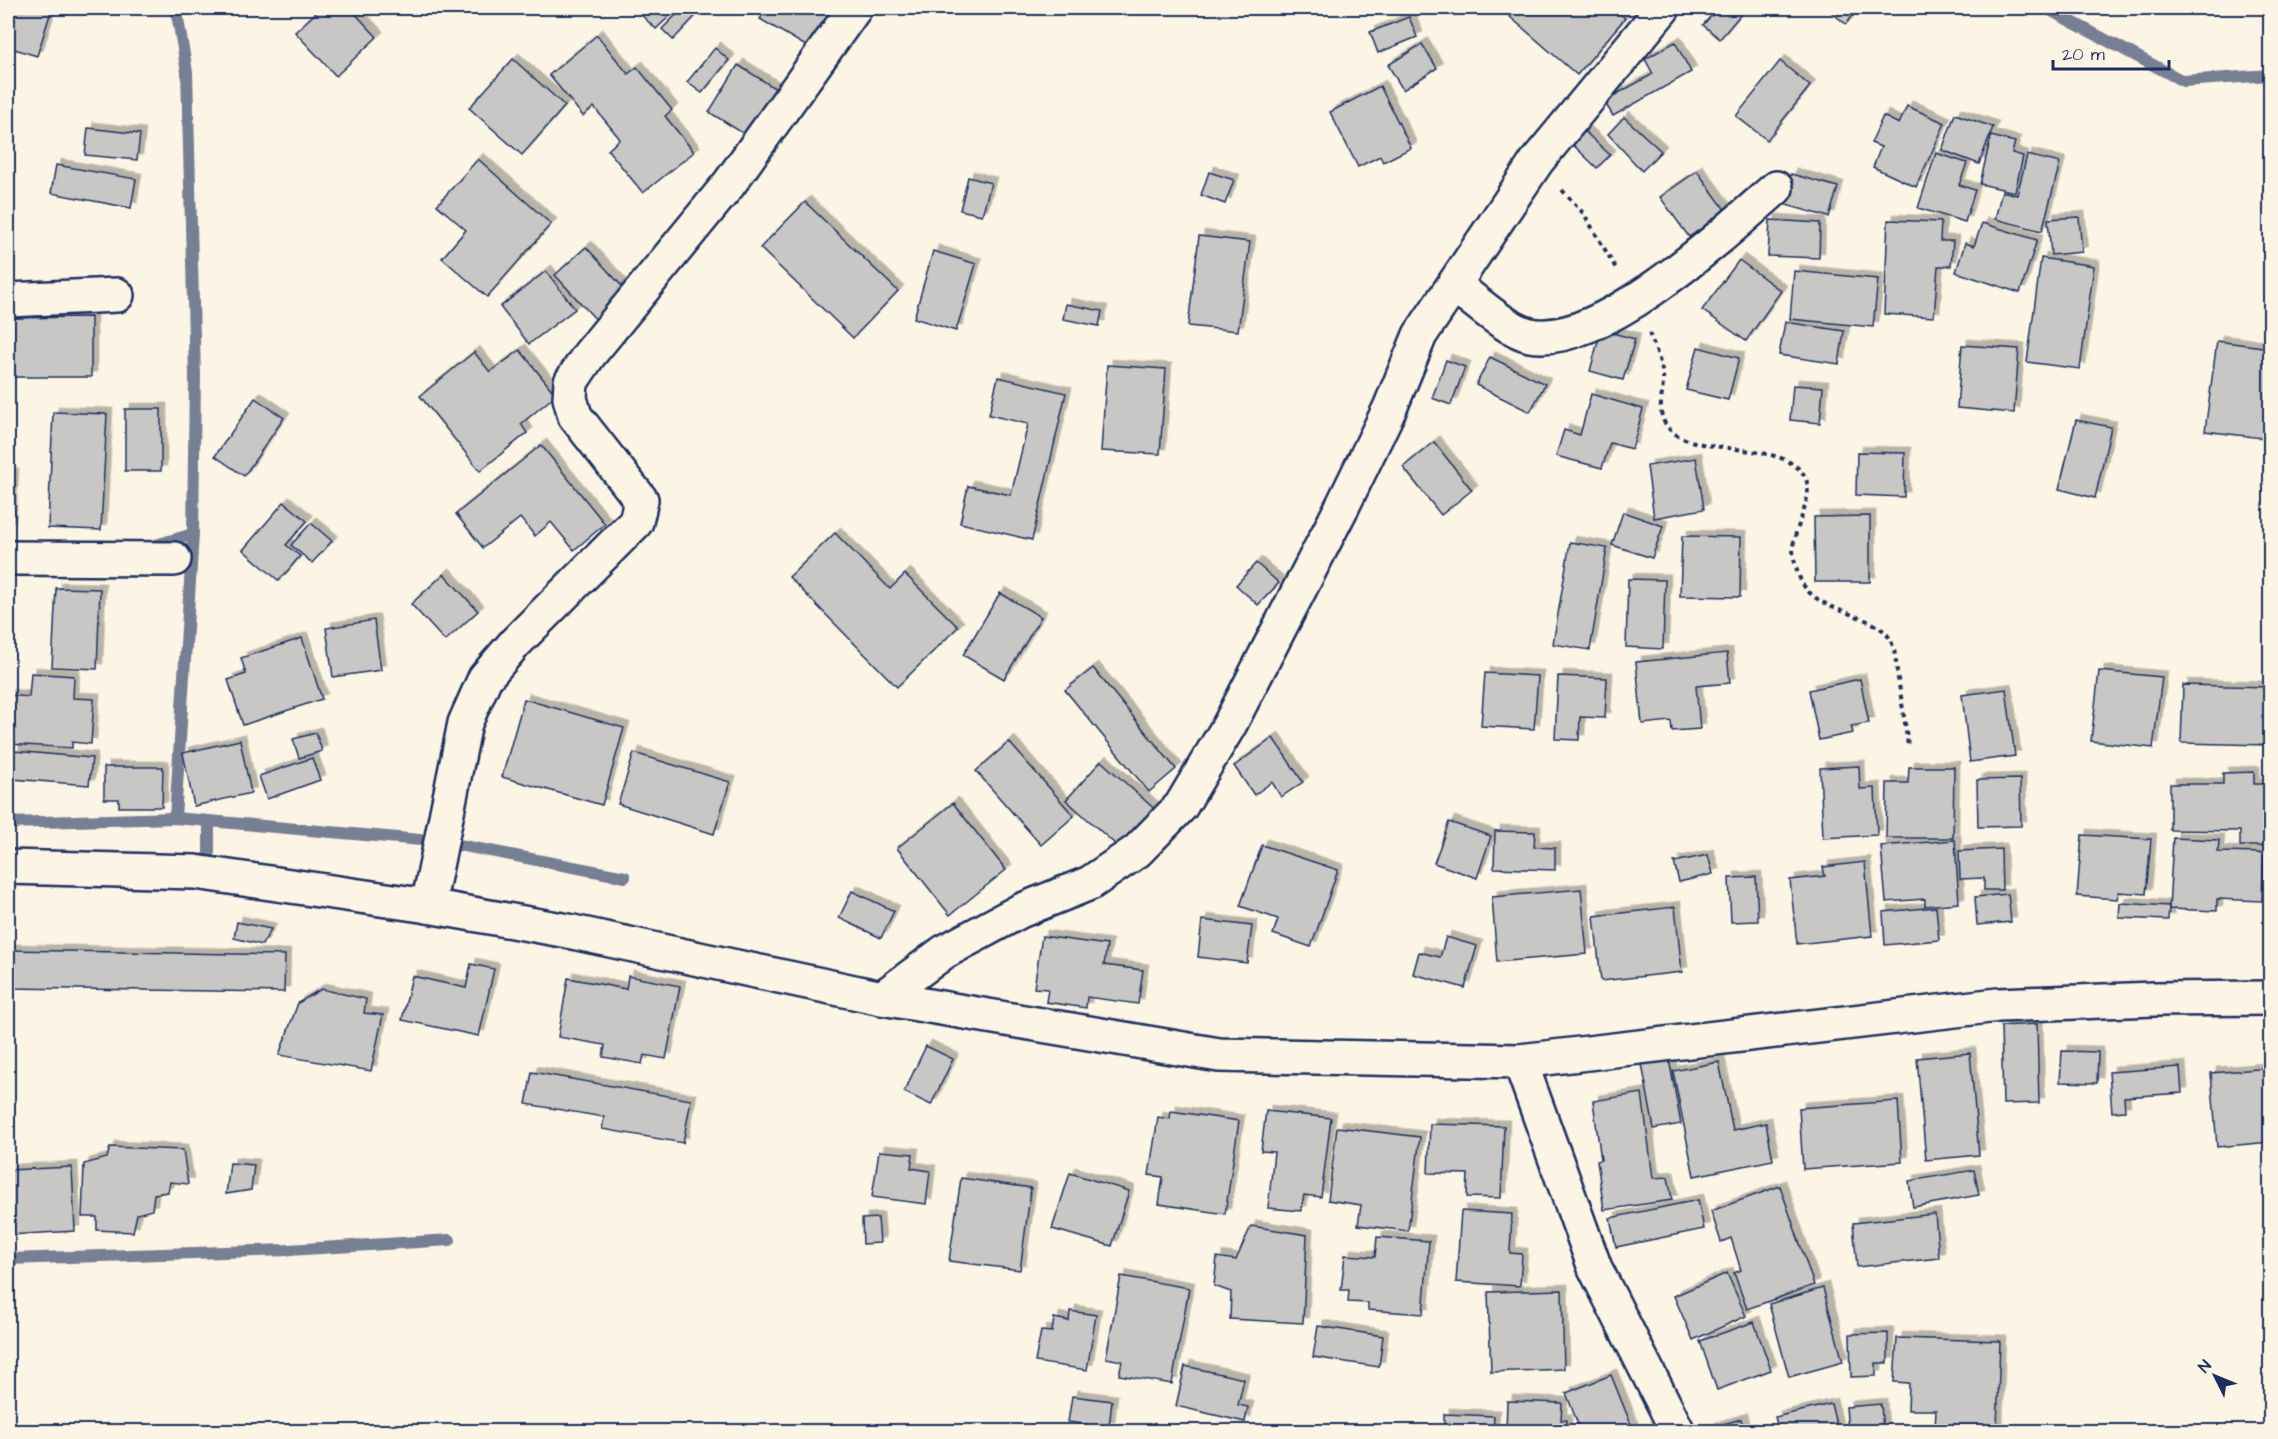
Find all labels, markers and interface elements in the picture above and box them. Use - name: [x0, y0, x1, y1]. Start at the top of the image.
- scale bar: [2053, 33, 2168, 71]
- text: 20 m: [2062, 42, 2105, 67]
- north arrow: [2185, 1346, 2245, 1406]
- text: N: [2193, 1355, 2216, 1378]

